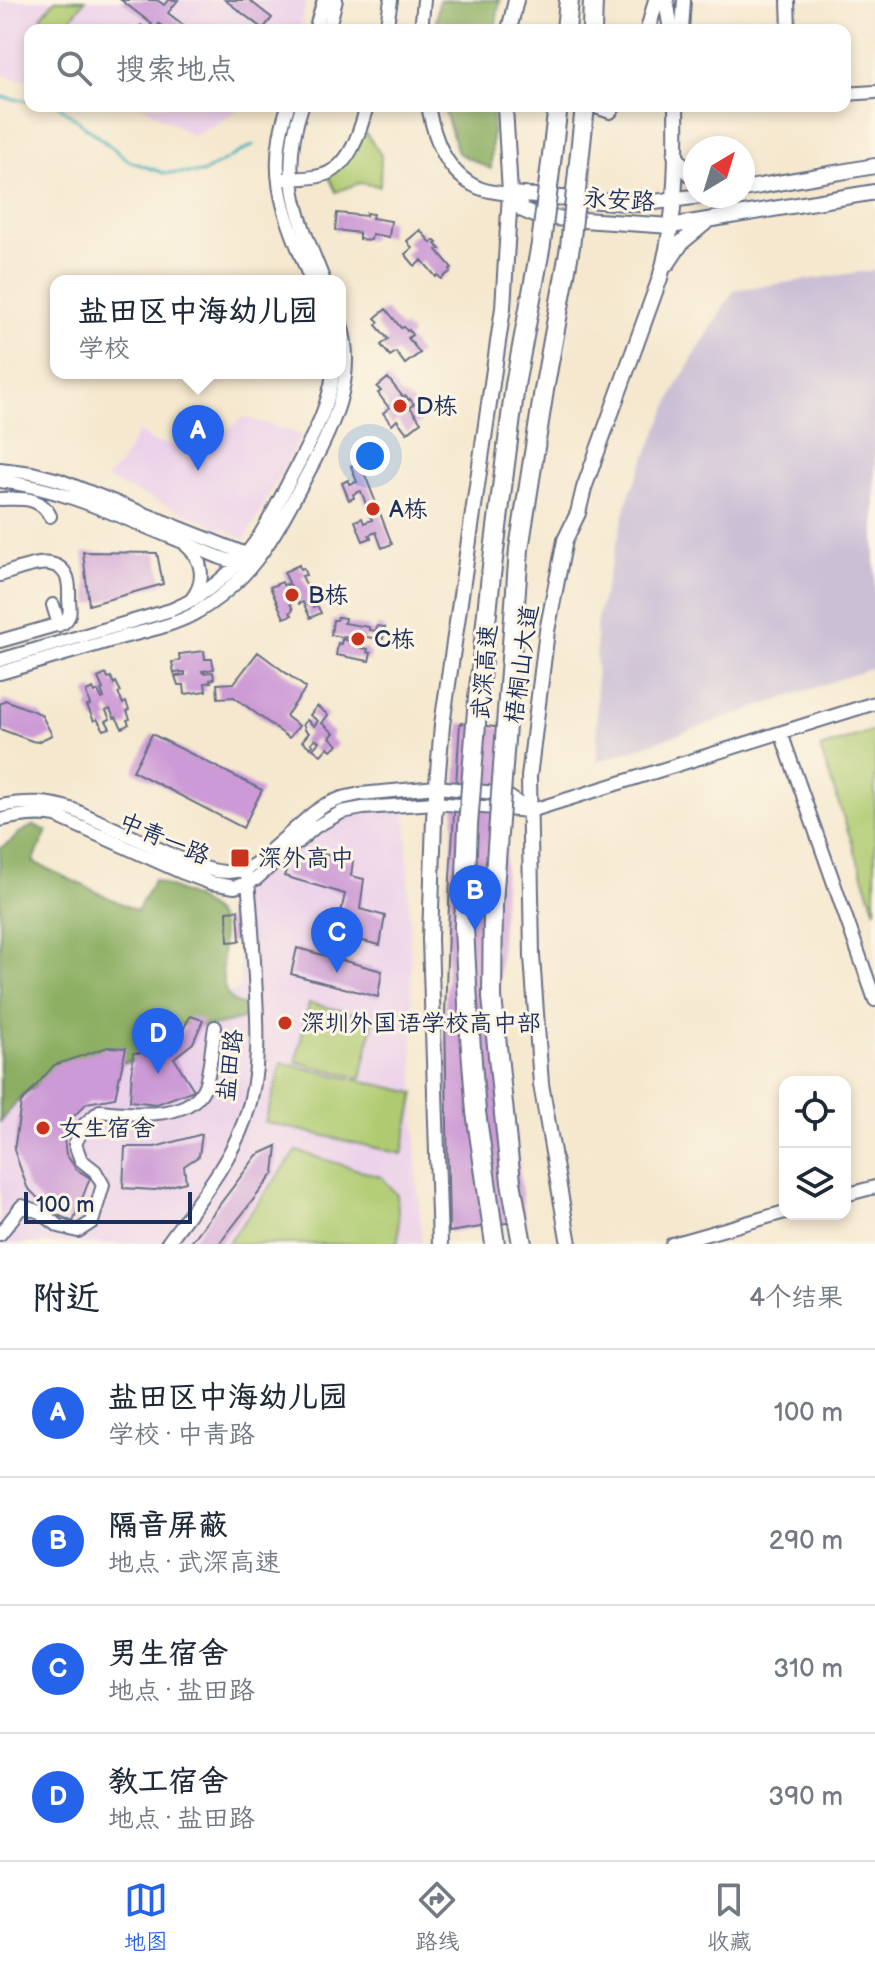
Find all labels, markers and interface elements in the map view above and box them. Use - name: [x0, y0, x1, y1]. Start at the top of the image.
- search box: [24, 24, 851, 112]
- icon: search: [52, 46, 96, 90]
- text: 搜索地点: [116, 52, 236, 88]
- north arrow: [683, 136, 755, 208]
- street label: 永安路: [582, 183, 656, 217]
- popup: [50, 275, 346, 379]
- text: 盐田区中海幼儿园: [78, 294, 318, 330]
- text: 学校: [78, 334, 130, 365]
- place label: D栋: [416, 392, 458, 421]
- marker: D栋: [391, 397, 409, 415]
- pin: A: [172, 405, 224, 471]
- your location: [350, 436, 390, 476]
- place label: A栋: [389, 495, 428, 524]
- marker: A栋: [364, 500, 382, 518]
- place label: B栋: [308, 581, 348, 610]
- marker: B栋: [283, 586, 301, 604]
- street label: 梧桐山大道: [499, 603, 545, 725]
- street label: 武深高速: [466, 623, 504, 721]
- place label: C栋: [374, 625, 415, 654]
- marker: C栋: [349, 630, 367, 648]
- street label: 中青一路: [114, 807, 214, 871]
- place label: 深外高中: [258, 844, 354, 873]
- marker: 深外高中: [229, 847, 251, 869]
- pin: B: [449, 865, 501, 931]
- pin: C: [311, 907, 363, 973]
- pin: D: [132, 1008, 184, 1074]
- place label: 深圳外国语学校高中部: [301, 1009, 541, 1038]
- marker: 深圳外国语学校高中部: [276, 1014, 294, 1032]
- street label: 盐田路: [211, 1028, 249, 1102]
- map controls: [779, 1076, 851, 1220]
- button: locate: [779, 1076, 851, 1148]
- place label: 女生宿舍: [59, 1114, 155, 1143]
- marker: 女生宿舍: [34, 1119, 52, 1137]
- button: layers: [779, 1148, 851, 1220]
- scale bar: [24, 1188, 192, 1224]
- text: 100 m: [36, 1192, 95, 1219]
- text: 附近: [32, 1278, 100, 1319]
- text: 4个结果: [749, 1283, 843, 1314]
- text: 盐田区中海幼儿园: [108, 1380, 348, 1416]
- text: A: [50, 1398, 66, 1429]
- text: 100 m: [774, 1398, 843, 1429]
- text: 学校 · 中青路: [108, 1420, 255, 1451]
- text: 隔音屏蔽: [108, 1508, 228, 1544]
- text: B: [49, 1526, 67, 1557]
- text: 290 m: [769, 1526, 843, 1557]
- text: 地点 · 武深高速: [108, 1548, 281, 1579]
- text: 男生宿舍: [108, 1636, 228, 1672]
- text: C: [49, 1654, 67, 1685]
- text: 310 m: [773, 1654, 843, 1685]
- text: 地点 · 盐田路: [108, 1676, 255, 1707]
- text: 教工宿舍: [108, 1764, 228, 1800]
- text: D: [49, 1782, 67, 1813]
- text: 390 m: [768, 1782, 843, 1813]
- text: 地点 · 盐田路: [108, 1804, 255, 1835]
- tab: 地图: [124, 1878, 168, 1956]
- tab: 路线: [415, 1878, 459, 1956]
- tab: 收藏: [707, 1878, 751, 1956]

